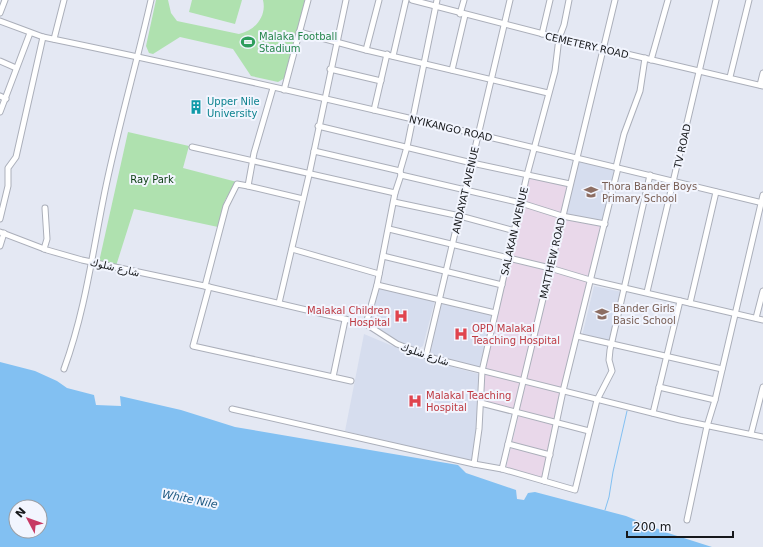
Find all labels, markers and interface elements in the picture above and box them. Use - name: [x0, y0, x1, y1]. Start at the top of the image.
- place label: Malaka Football Stadium: [259, 31, 337, 54]
- street label: CEMETERY ROAD: [544, 31, 630, 61]
- sports icon: Malaka Football Stadium: [240, 34, 256, 50]
- place label: Upper Nile University: [207, 96, 260, 119]
- building icon: Upper Nile University: [188, 99, 204, 115]
- street label: NYIKANGO ROAD: [408, 114, 494, 143]
- street label: TV ROAD: [672, 123, 693, 170]
- street label: ANDAYAT AVENUE: [450, 145, 481, 235]
- park label: Ray Park: [130, 174, 174, 185]
- place label: Thora Bander Boys Primary School: [601, 181, 697, 204]
- school or university icon: Thora Bander Boys Primary School: [583, 184, 599, 200]
- street label: SALAKAN AVENUE: [499, 186, 530, 276]
- street label: MATTHEW ROAD: [538, 216, 567, 300]
- street label: شارع شلوك: [89, 256, 141, 280]
- place label: Bander Girls Basic School: [613, 303, 676, 326]
- place label: Malakal Children Hospital: [307, 305, 390, 328]
- school or university icon: Bander Girls Basic School: [594, 306, 610, 322]
- hospital icon: Malakal Children Hospital: [393, 308, 409, 324]
- place label: OPD Malakal Teaching Hospital: [471, 323, 560, 346]
- hospital icon: OPD Malakal Teaching Hospital: [453, 326, 469, 342]
- street label: شارع شلوك: [399, 341, 451, 369]
- place label: Malakal Teaching Hospital: [426, 390, 511, 413]
- hospital icon: Malakal Teaching Hospital: [407, 393, 423, 409]
- water label: White Nile: [161, 488, 219, 511]
- north arrow: [8, 499, 48, 539]
- text: N: [13, 505, 29, 521]
- scale bar: [627, 513, 733, 539]
- text: 200 m: [633, 520, 671, 534]

